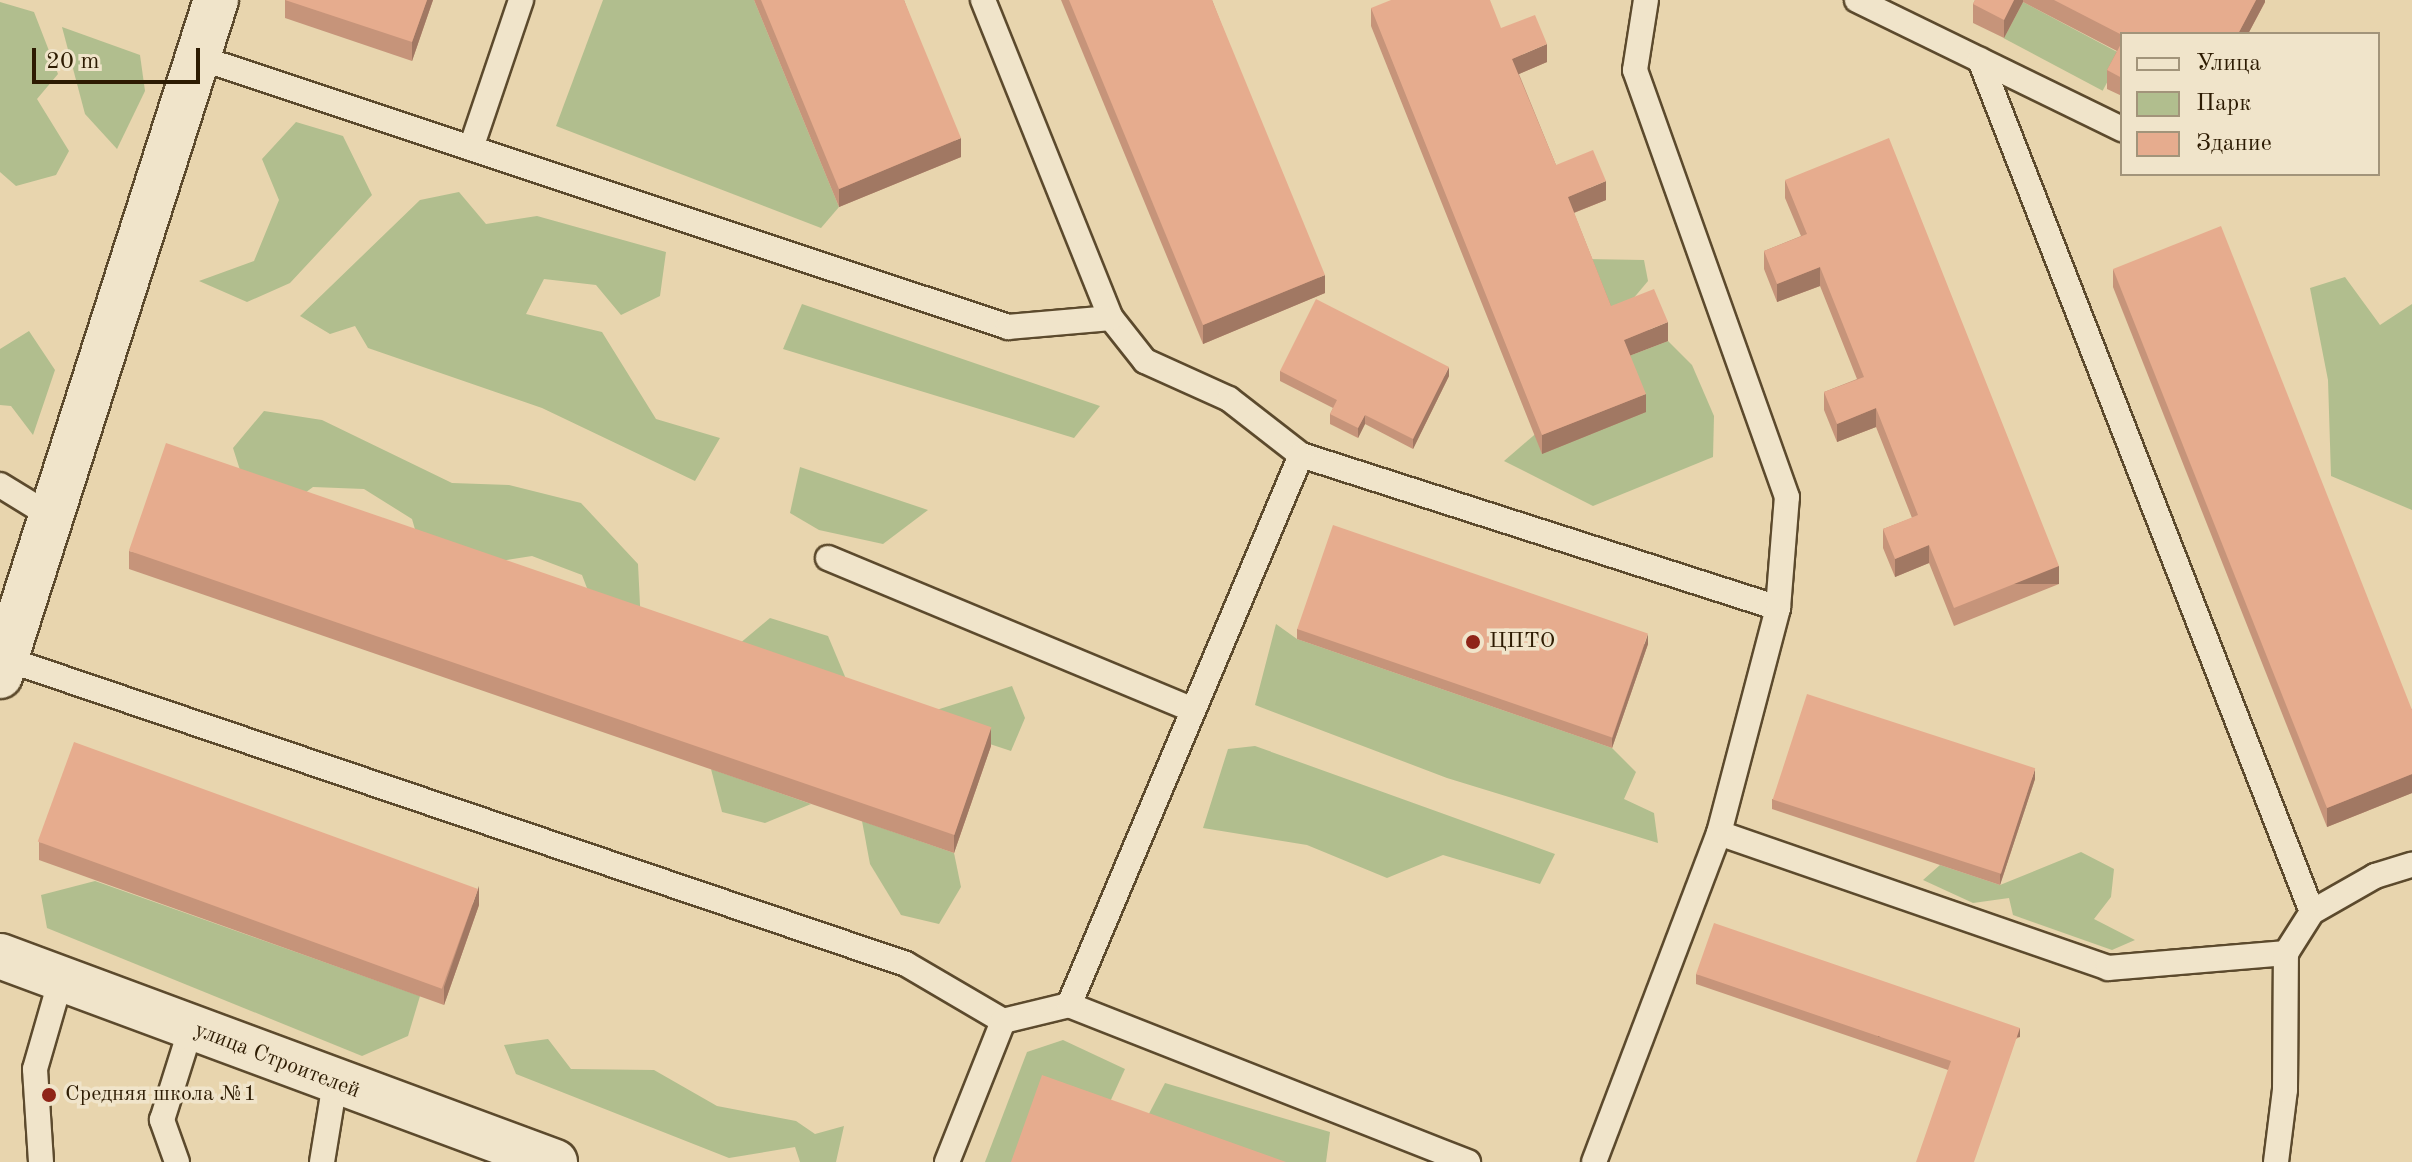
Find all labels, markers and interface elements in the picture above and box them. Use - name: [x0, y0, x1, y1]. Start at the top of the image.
- scale bar: [36, 32, 204, 82]
- legend: [2120, 32, 2380, 176]
- text: 20 m: [46, 50, 100, 74]
- text: Улица: [2196, 52, 2261, 76]
- text: Парк: [2196, 92, 2251, 116]
- text: Здание: [2196, 132, 2272, 156]
- place label: ЦПТО: [1489, 629, 1555, 655]
- marker: ЦПТО: [1464, 633, 1482, 651]
- street label: улица Строителей: [190, 1017, 364, 1105]
- place label: Средняя школа №1: [65, 1082, 256, 1108]
- marker: Средняя школа №1: [40, 1086, 58, 1104]

